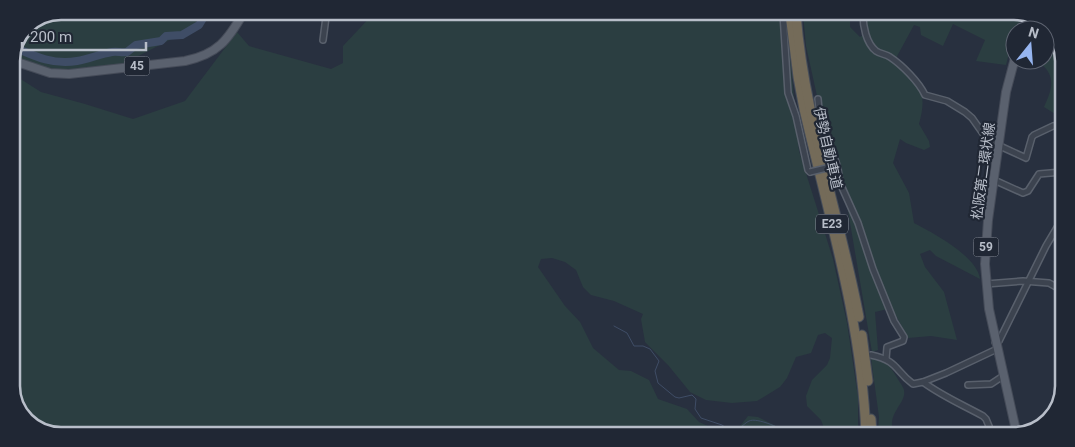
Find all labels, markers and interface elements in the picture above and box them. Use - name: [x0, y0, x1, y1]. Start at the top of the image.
- scale bar: [22, 20, 146, 52]
- north arrow: [1005, 20, 1055, 70]
- text: N: [1027, 23, 1041, 42]
- text: 200 m: [30, 28, 72, 46]
- road number: 45: [124, 56, 150, 76]
- street label: 伊勢自動車道: [811, 105, 845, 191]
- street label: 松阪第二環状線: [968, 121, 998, 221]
- road number: E23: [816, 214, 848, 233]
- road number: 59: [974, 238, 998, 256]

